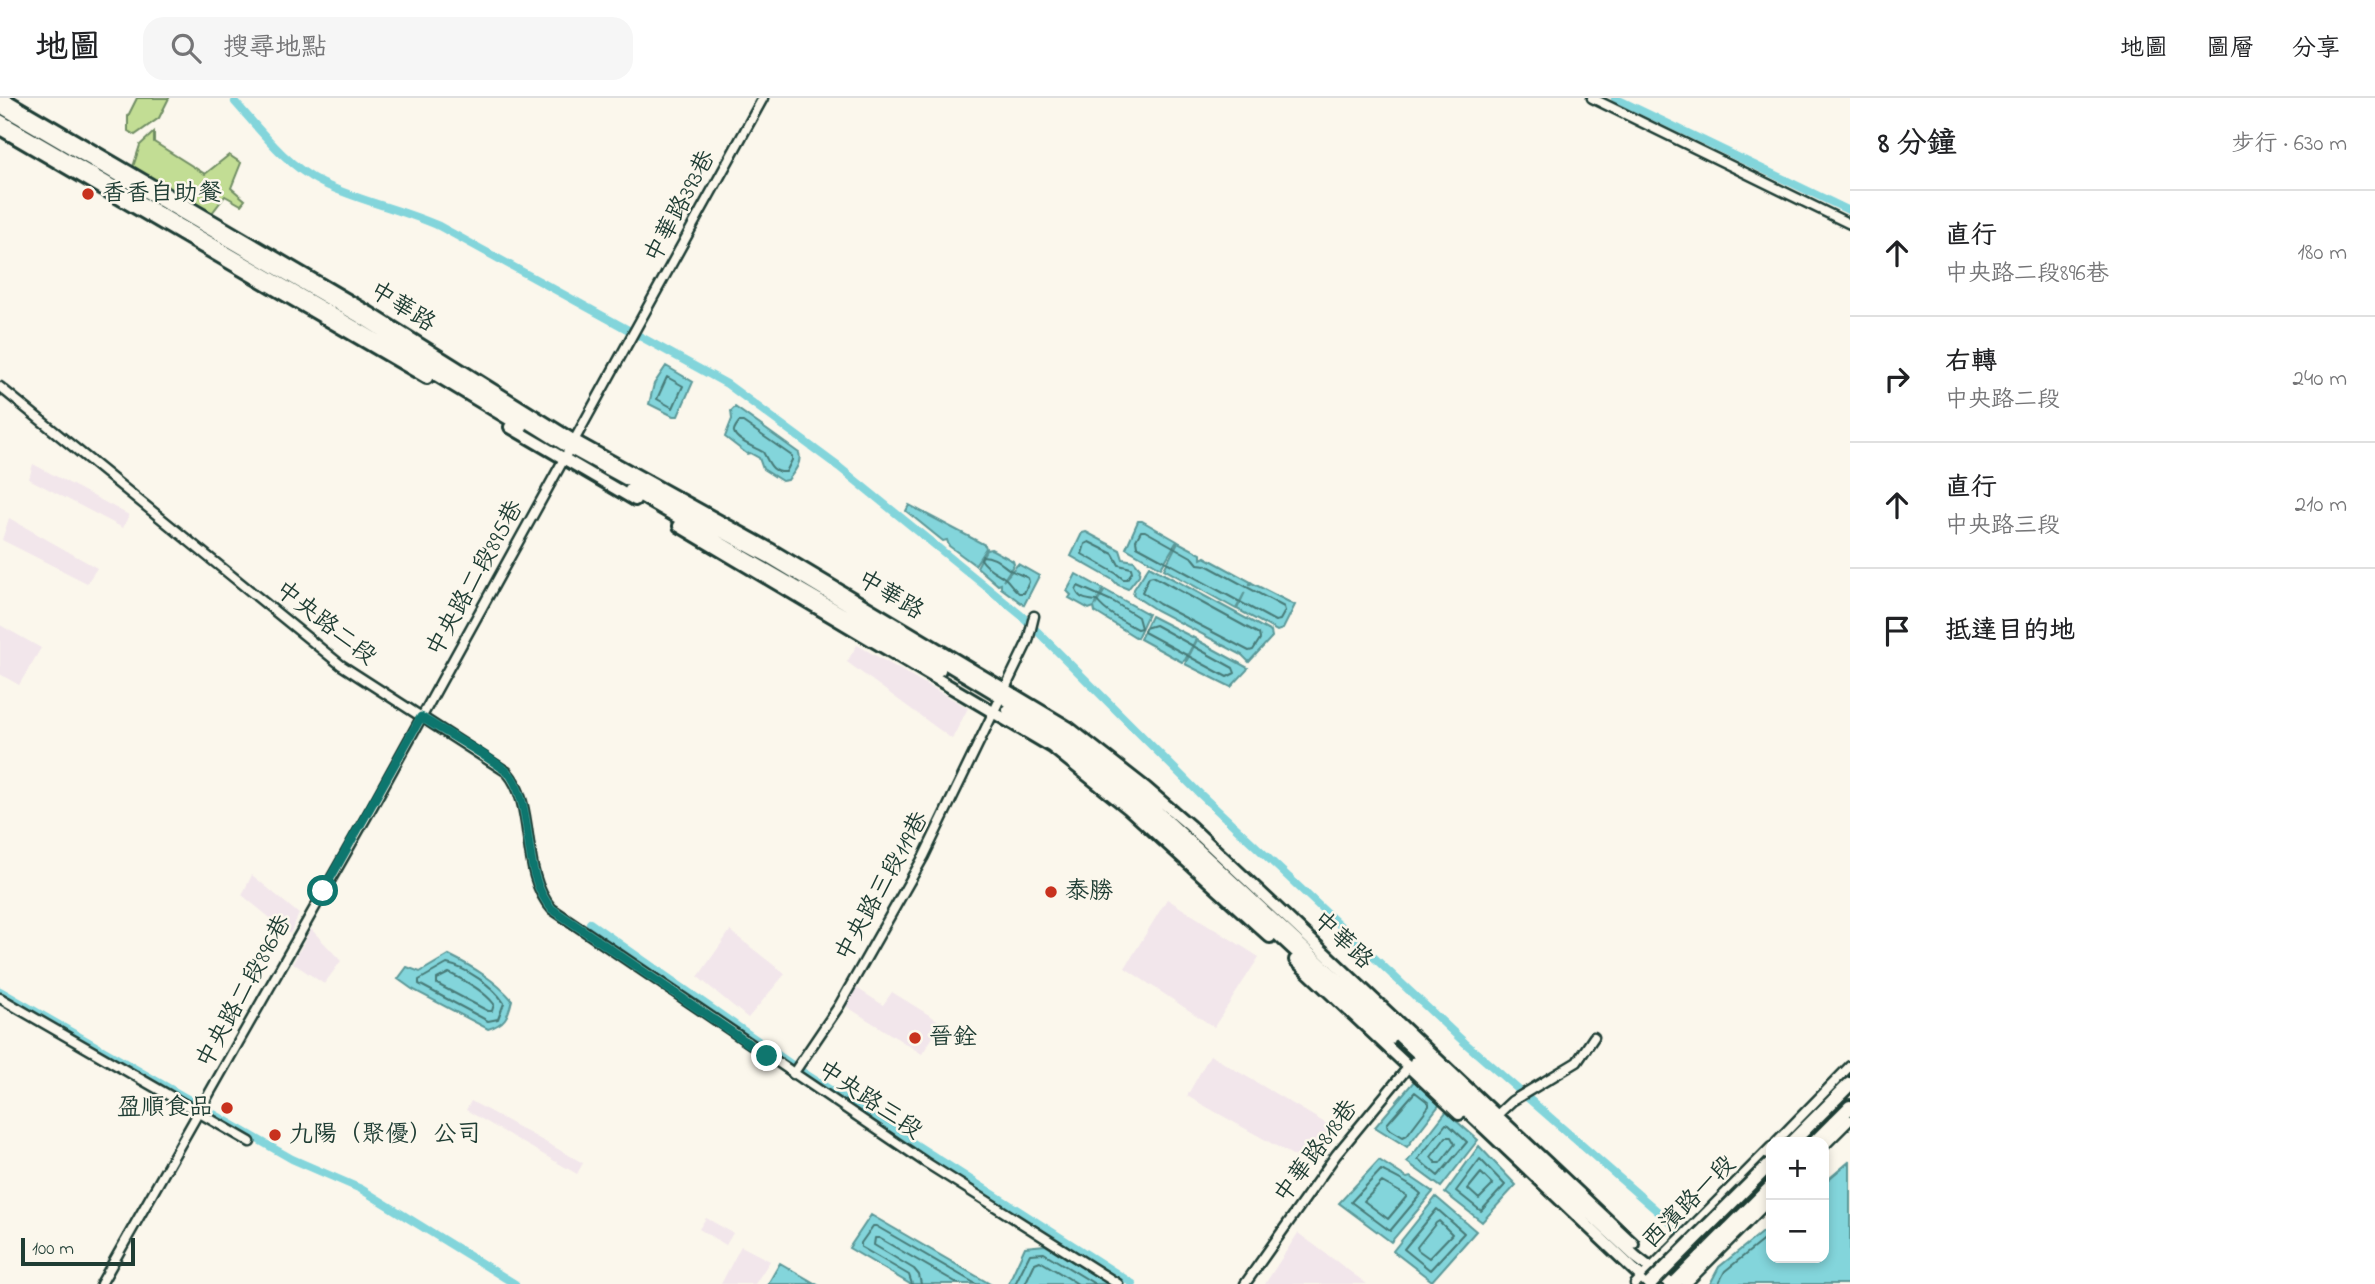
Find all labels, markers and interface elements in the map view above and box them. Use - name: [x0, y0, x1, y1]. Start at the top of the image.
- search box: [143, 17, 633, 80]
- text: 地圖: [35, 25, 101, 73]
- icon: search: [167, 29, 205, 67]
- text: 搜尋地點: [223, 30, 327, 68]
- text: 地圖: [2120, 32, 2168, 67]
- text: 圖層: [2206, 32, 2254, 67]
- text: 分享: [2292, 32, 2340, 67]
- text: 8 分鐘: [1878, 123, 1957, 167]
- text: 步行 · 630 m: [2231, 128, 2347, 161]
- street label: 中華路393巷: [637, 144, 725, 270]
- place label: 香香自助餐: [102, 177, 222, 212]
- marker: 香香自助餐: [80, 186, 96, 202]
- text: 直行: [1945, 218, 1997, 256]
- icon: ahead: [1878, 234, 1916, 272]
- text: 180 m: [2298, 237, 2347, 270]
- text: 中央路二段896巷: [1945, 258, 2109, 291]
- street label: 中華路: [362, 274, 442, 342]
- text: 右轉: [1945, 344, 1997, 382]
- icon: right: [1878, 360, 1916, 398]
- text: 240 m: [2293, 363, 2347, 396]
- text: 中央路二段: [1945, 384, 2060, 417]
- text: 直行: [1945, 470, 1997, 508]
- icon: ahead: [1878, 486, 1916, 524]
- text: 210 m: [2295, 489, 2347, 522]
- street label: 中央路二段895巷: [419, 494, 533, 664]
- text: 中央路三段: [1945, 510, 2060, 543]
- street label: 中華路: [850, 562, 930, 630]
- street label: 中央路二段: [267, 573, 383, 675]
- icon: arrive: [1878, 612, 1916, 650]
- text: 抵達目的地: [1945, 613, 2075, 651]
- street label: 中央路三段119巷: [827, 806, 939, 968]
- route start: [307, 875, 338, 906]
- place label: 泰勝: [1065, 875, 1113, 910]
- marker: 泰勝: [1043, 884, 1059, 900]
- street label: 中華路: [1304, 904, 1380, 978]
- street label: 中央路二段896巷: [188, 909, 302, 1075]
- place label: 晉銓: [929, 1021, 977, 1056]
- marker: 晉銓: [907, 1030, 923, 1046]
- route end: [751, 1040, 782, 1071]
- street label: 中央路三段: [809, 1053, 929, 1149]
- place label: 盈順食品: [117, 1091, 213, 1126]
- street label: 中華路818巷: [1266, 1093, 1368, 1211]
- marker: 盈順食品: [219, 1100, 235, 1116]
- place label: 九陽（聚優）公司: [289, 1118, 481, 1153]
- marker: 九陽（聚優）公司: [267, 1127, 283, 1143]
- map controls: [1766, 1137, 1829, 1263]
- button: +: [1766, 1137, 1829, 1200]
- street label: 西濱路一段: [1635, 1148, 1745, 1258]
- button: −: [1766, 1200, 1829, 1263]
- scale bar: [21, 1235, 135, 1267]
- text: 100 m: [32, 1236, 74, 1263]

